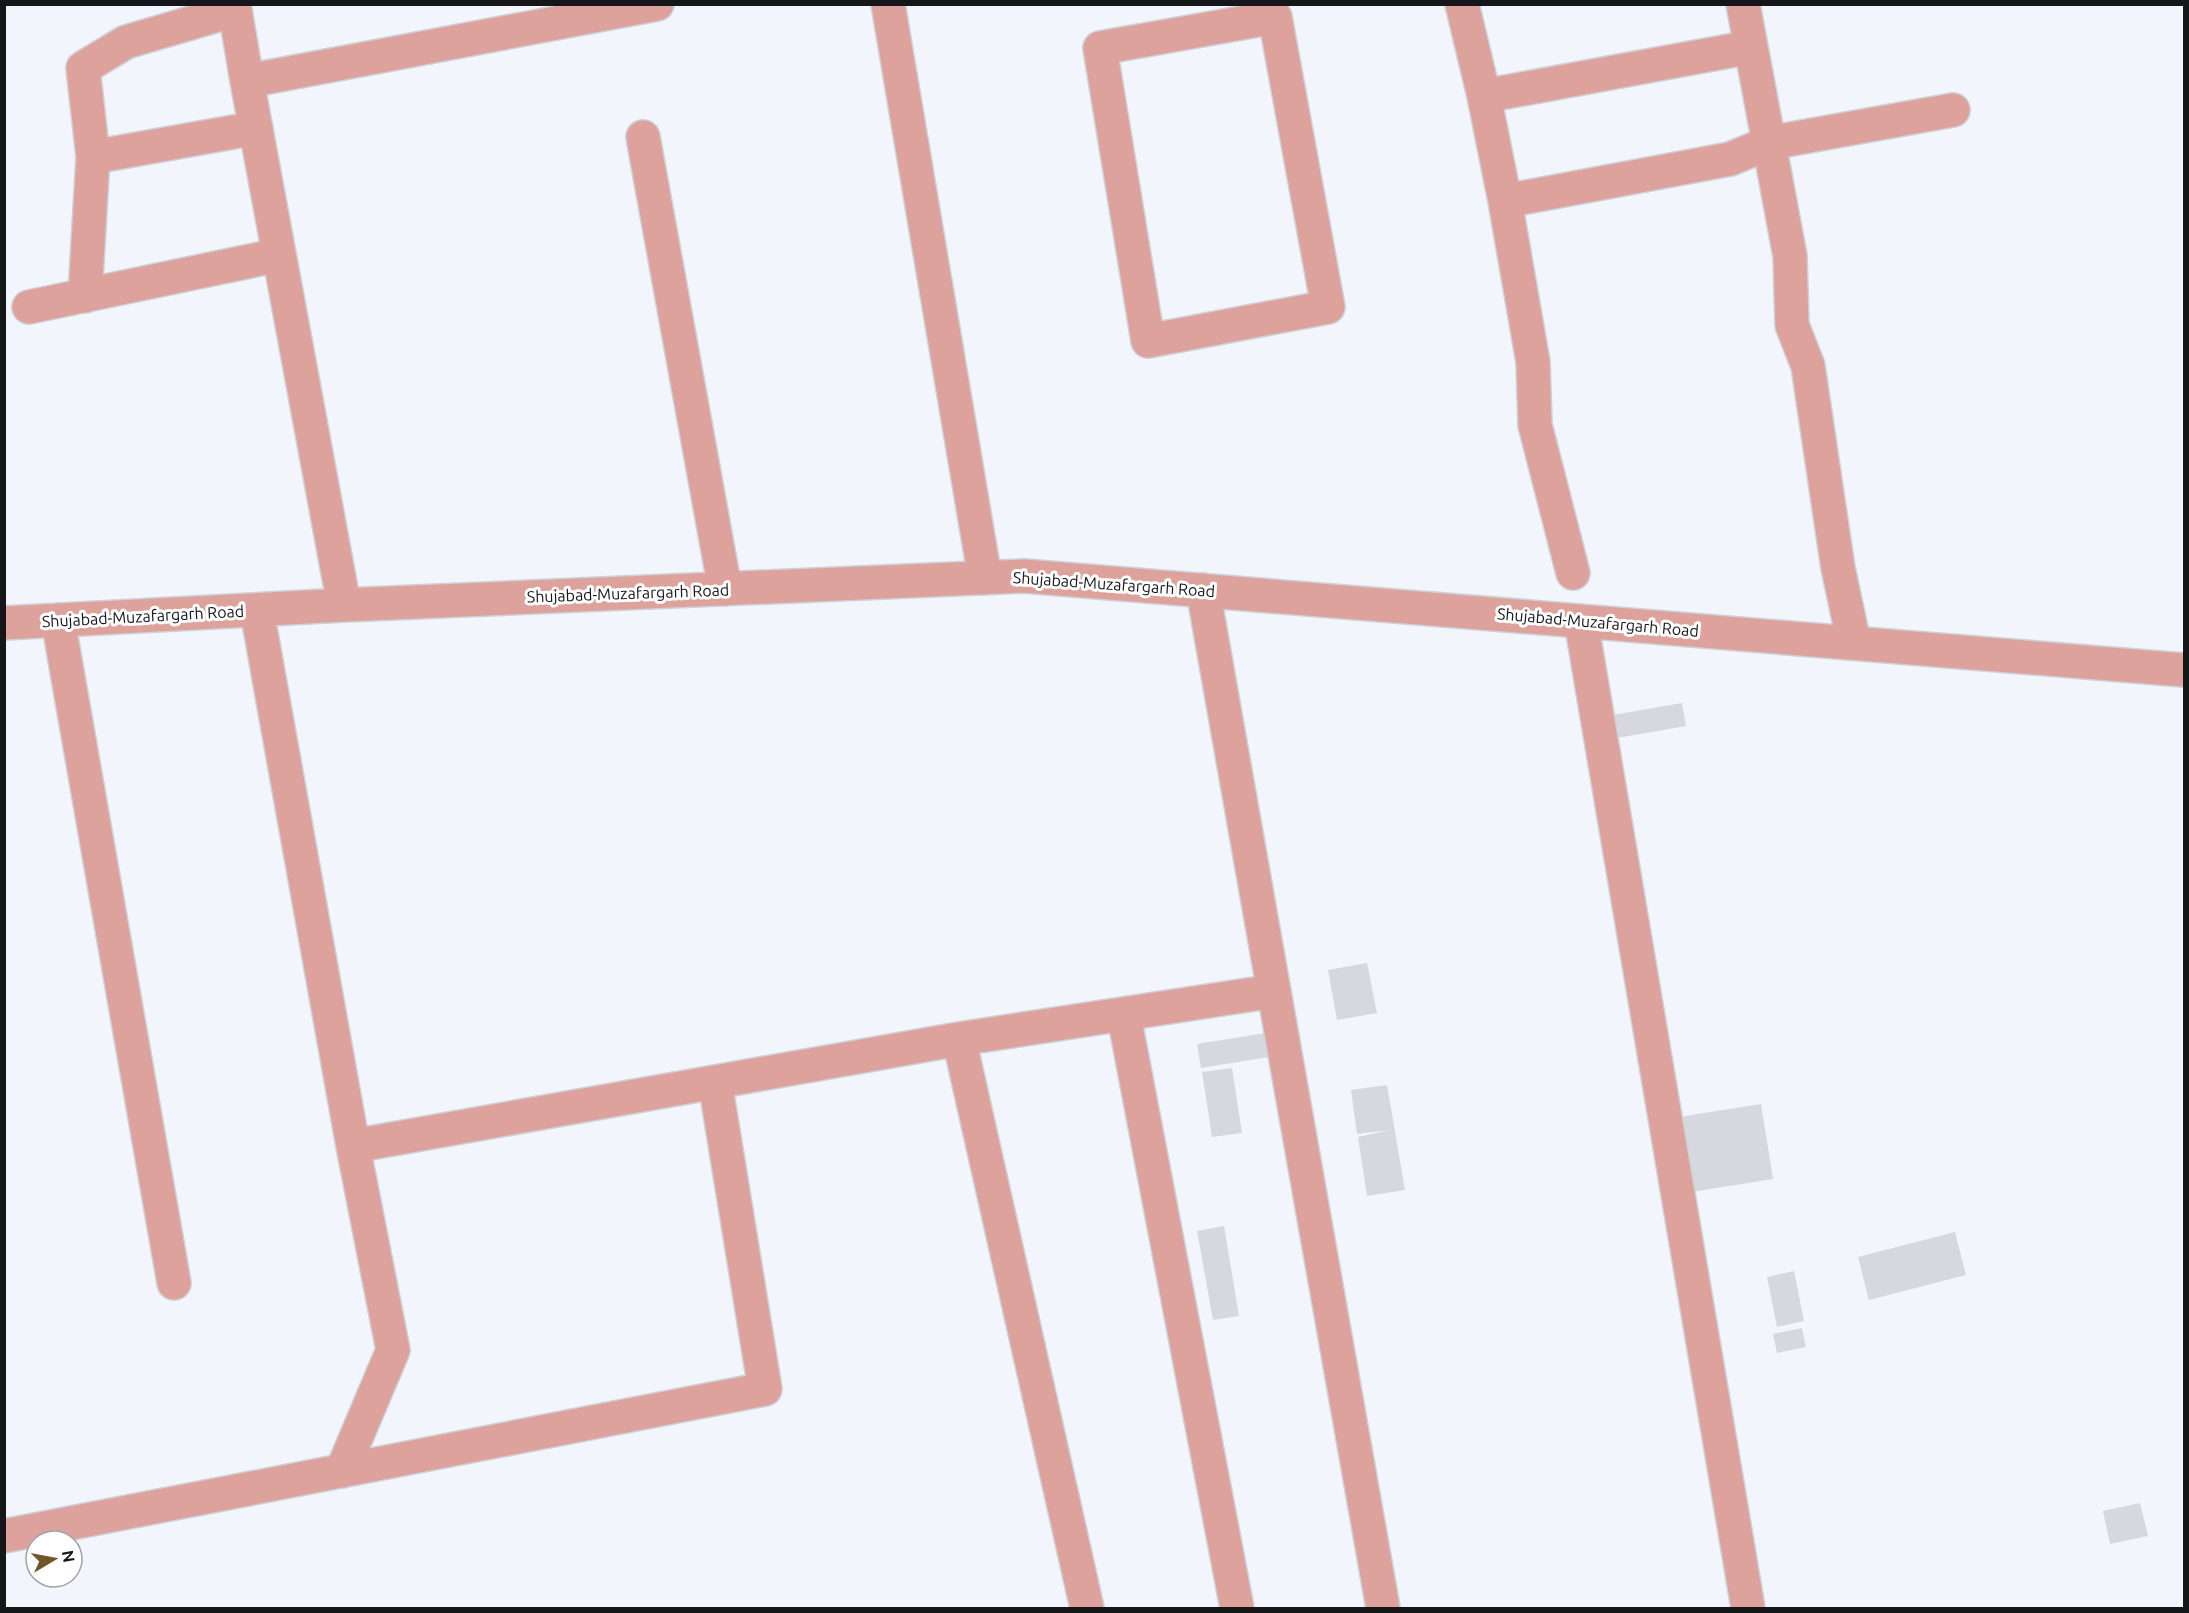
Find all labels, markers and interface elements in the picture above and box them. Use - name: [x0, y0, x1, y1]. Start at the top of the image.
- street label: Shujabad-Muzafargarh Road: [1012, 568, 1216, 600]
- street label: Shujabad-Muzafargarh Road: [527, 580, 729, 606]
- street label: Shujabad-Muzafargarh Road: [41, 602, 245, 630]
- street label: Shujabad-Muzafargarh Road: [1496, 604, 1700, 640]
- north arrow: [24, 1529, 84, 1589]
- text: N: [59, 1549, 79, 1564]

